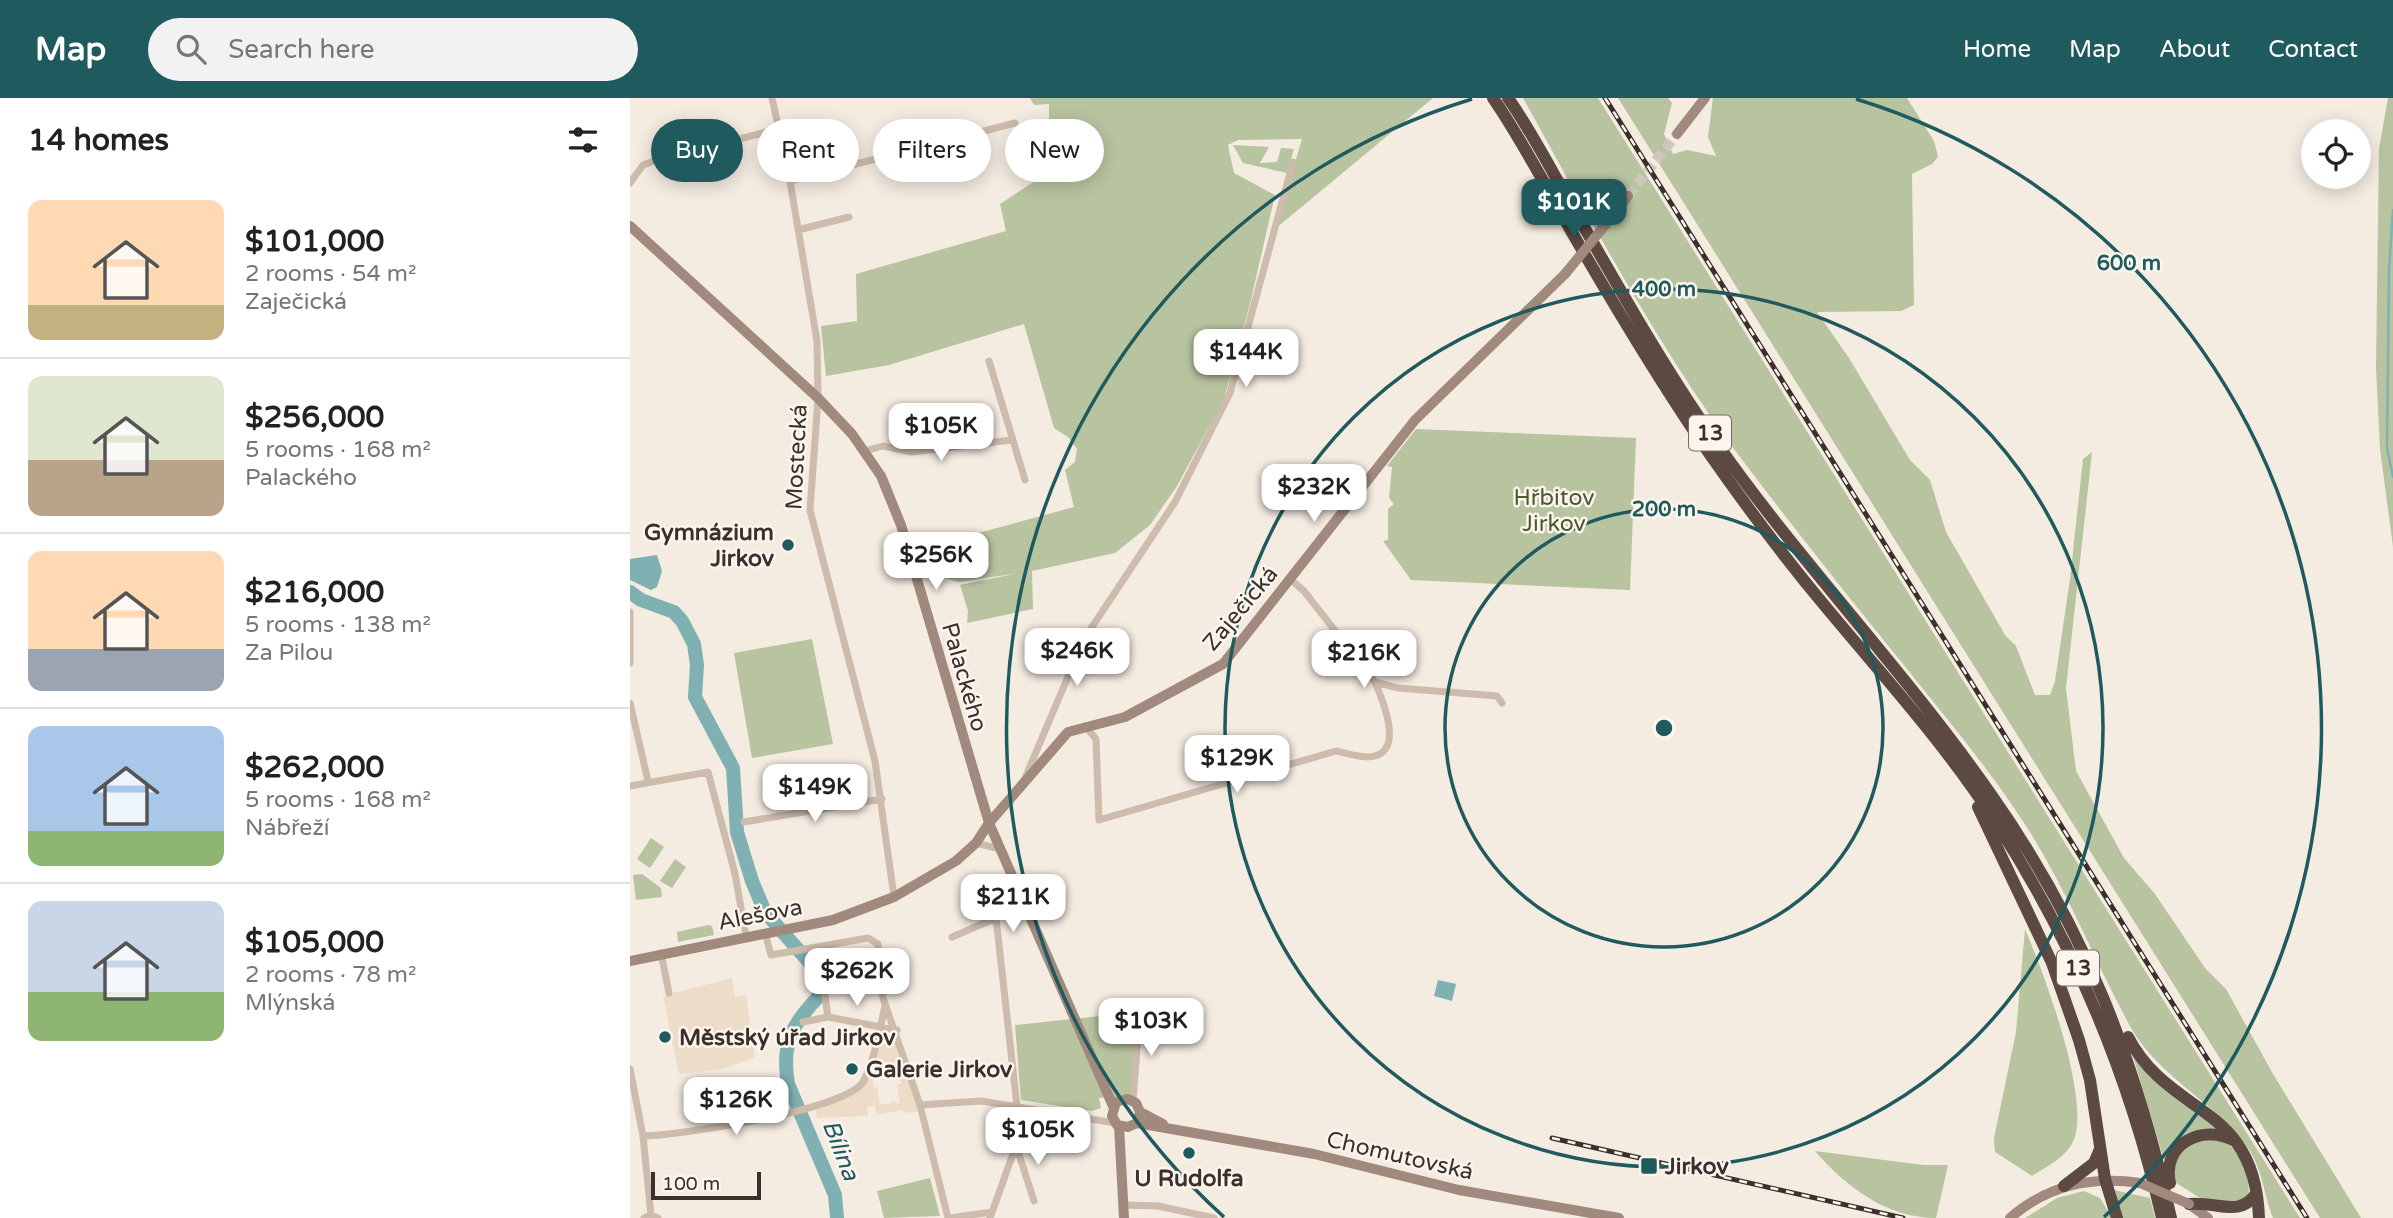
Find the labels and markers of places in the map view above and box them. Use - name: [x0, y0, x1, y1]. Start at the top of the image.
- pin: $101K: [1525, 180, 1623, 239]
- pin: $144K: [1197, 330, 1295, 389]
- pin: $105K: [892, 404, 990, 463]
- pin: $232K: [1265, 464, 1363, 524]
- place label: Gymnázium Jirkov: [644, 519, 775, 573]
- pin: $256K: [887, 532, 985, 592]
- marker: Gymnázium Jirkov: [780, 537, 796, 553]
- pin: $246K: [1028, 628, 1126, 688]
- pin: $216K: [1315, 630, 1413, 690]
- centre of rings: [1652, 716, 1676, 740]
- pin: $129K: [1188, 736, 1286, 795]
- pin: $149K: [766, 764, 864, 824]
- pin: $211K: [964, 874, 1062, 934]
- pin: $262K: [808, 948, 906, 1008]
- pin: $103K: [1102, 998, 1200, 1058]
- place label: Městský úřad Jirkov: [679, 1024, 896, 1052]
- marker: Městský úřad Jirkov: [657, 1029, 673, 1045]
- place label: Galerie Jirkov: [866, 1056, 1013, 1084]
- marker: Galerie Jirkov: [844, 1061, 860, 1077]
- pin: $126K: [687, 1077, 785, 1137]
- pin: $105K: [989, 1108, 1087, 1167]
- marker: U Rudolfa: [1181, 1145, 1197, 1161]
- place label: Jirkov: [1664, 1153, 1729, 1181]
- marker: Jirkov: [1639, 1156, 1659, 1176]
- place label: U Rudolfa: [1134, 1165, 1244, 1193]

